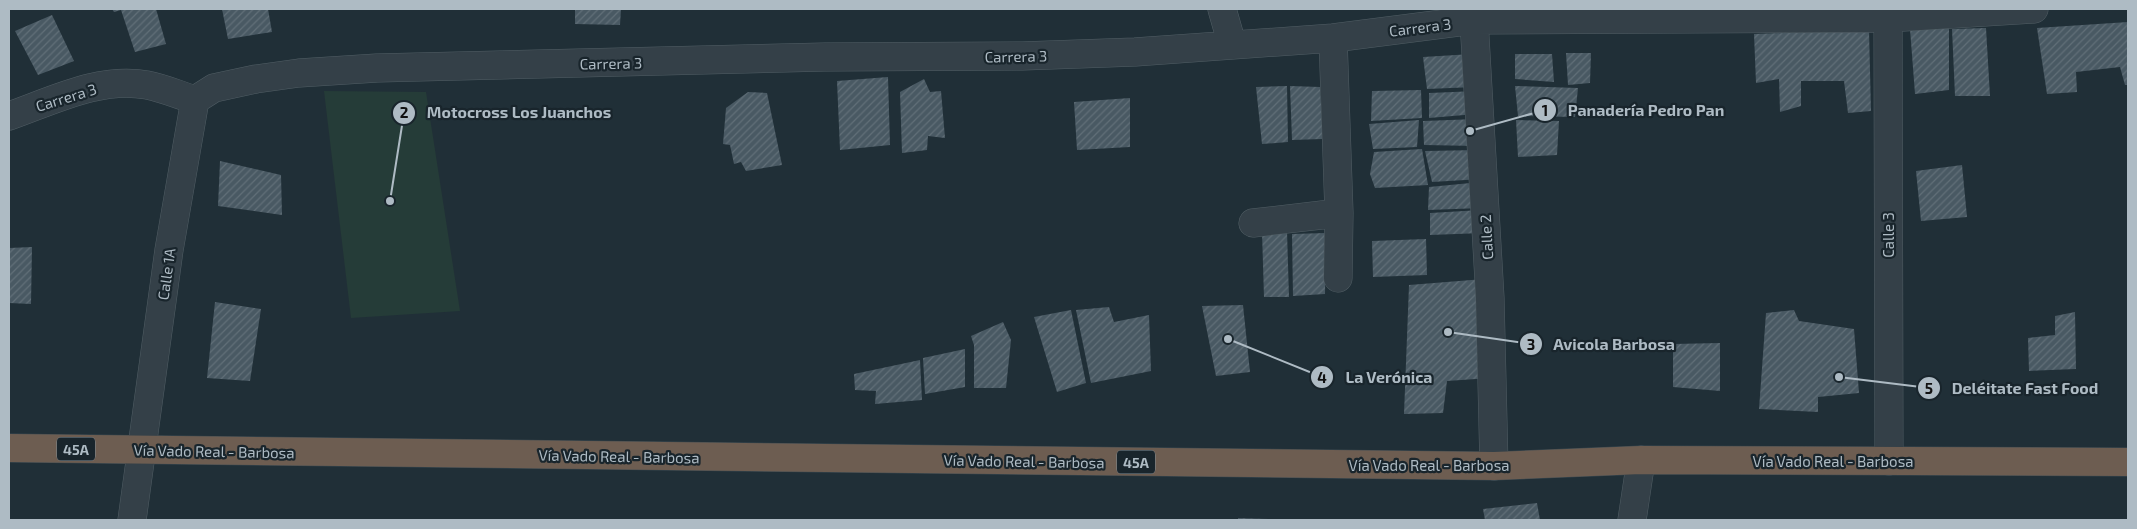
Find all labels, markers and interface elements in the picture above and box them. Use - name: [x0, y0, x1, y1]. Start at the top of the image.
- street label: Carrera 3: [1388, 14, 1452, 40]
- street label: Carrera 3: [985, 46, 1047, 66]
- street label: Carrera 3: [580, 53, 642, 73]
- street label: Carrera 3: [33, 79, 99, 115]
- callout: Panadería Pedro Pan: [1532, 95, 1734, 126]
- callout: Motocross Los Juanchos: [392, 97, 622, 128]
- text: Panadería Pedro Pan: [1568, 100, 1724, 119]
- text: 1: [1542, 101, 1548, 119]
- text: Motocross Los Juanchos: [427, 102, 611, 121]
- text: 2: [400, 103, 409, 121]
- street label: Calle 3: [1879, 212, 1897, 258]
- street label: Calle 2: [1476, 214, 1496, 260]
- street label: Calle 1A: [153, 246, 179, 301]
- callout: Avicola Barbosa: [1518, 329, 1685, 360]
- text: Avicola Barbosa: [1553, 334, 1675, 353]
- text: 3: [1527, 335, 1535, 353]
- callout: La Verónica: [1310, 362, 1442, 393]
- text: La Verónica: [1346, 367, 1432, 386]
- text: 4: [1317, 368, 1327, 386]
- callout: Deléitate Fast Food: [1916, 373, 2108, 404]
- text: Deléitate Fast Food: [1952, 378, 2098, 397]
- text: 5: [1925, 379, 1933, 397]
- road number: 45A: [57, 438, 95, 460]
- street label: Vía Vado Real - Barbosa: [133, 441, 295, 461]
- street label: Vía Vado Real - Barbosa: [538, 446, 700, 466]
- street label: Vía Vado Real - Barbosa: [943, 451, 1105, 471]
- road number: 45A: [1117, 451, 1155, 474]
- street label: Vía Vado Real - Barbosa: [1753, 452, 1913, 470]
- street label: Vía Vado Real - Barbosa: [1349, 456, 1509, 474]

